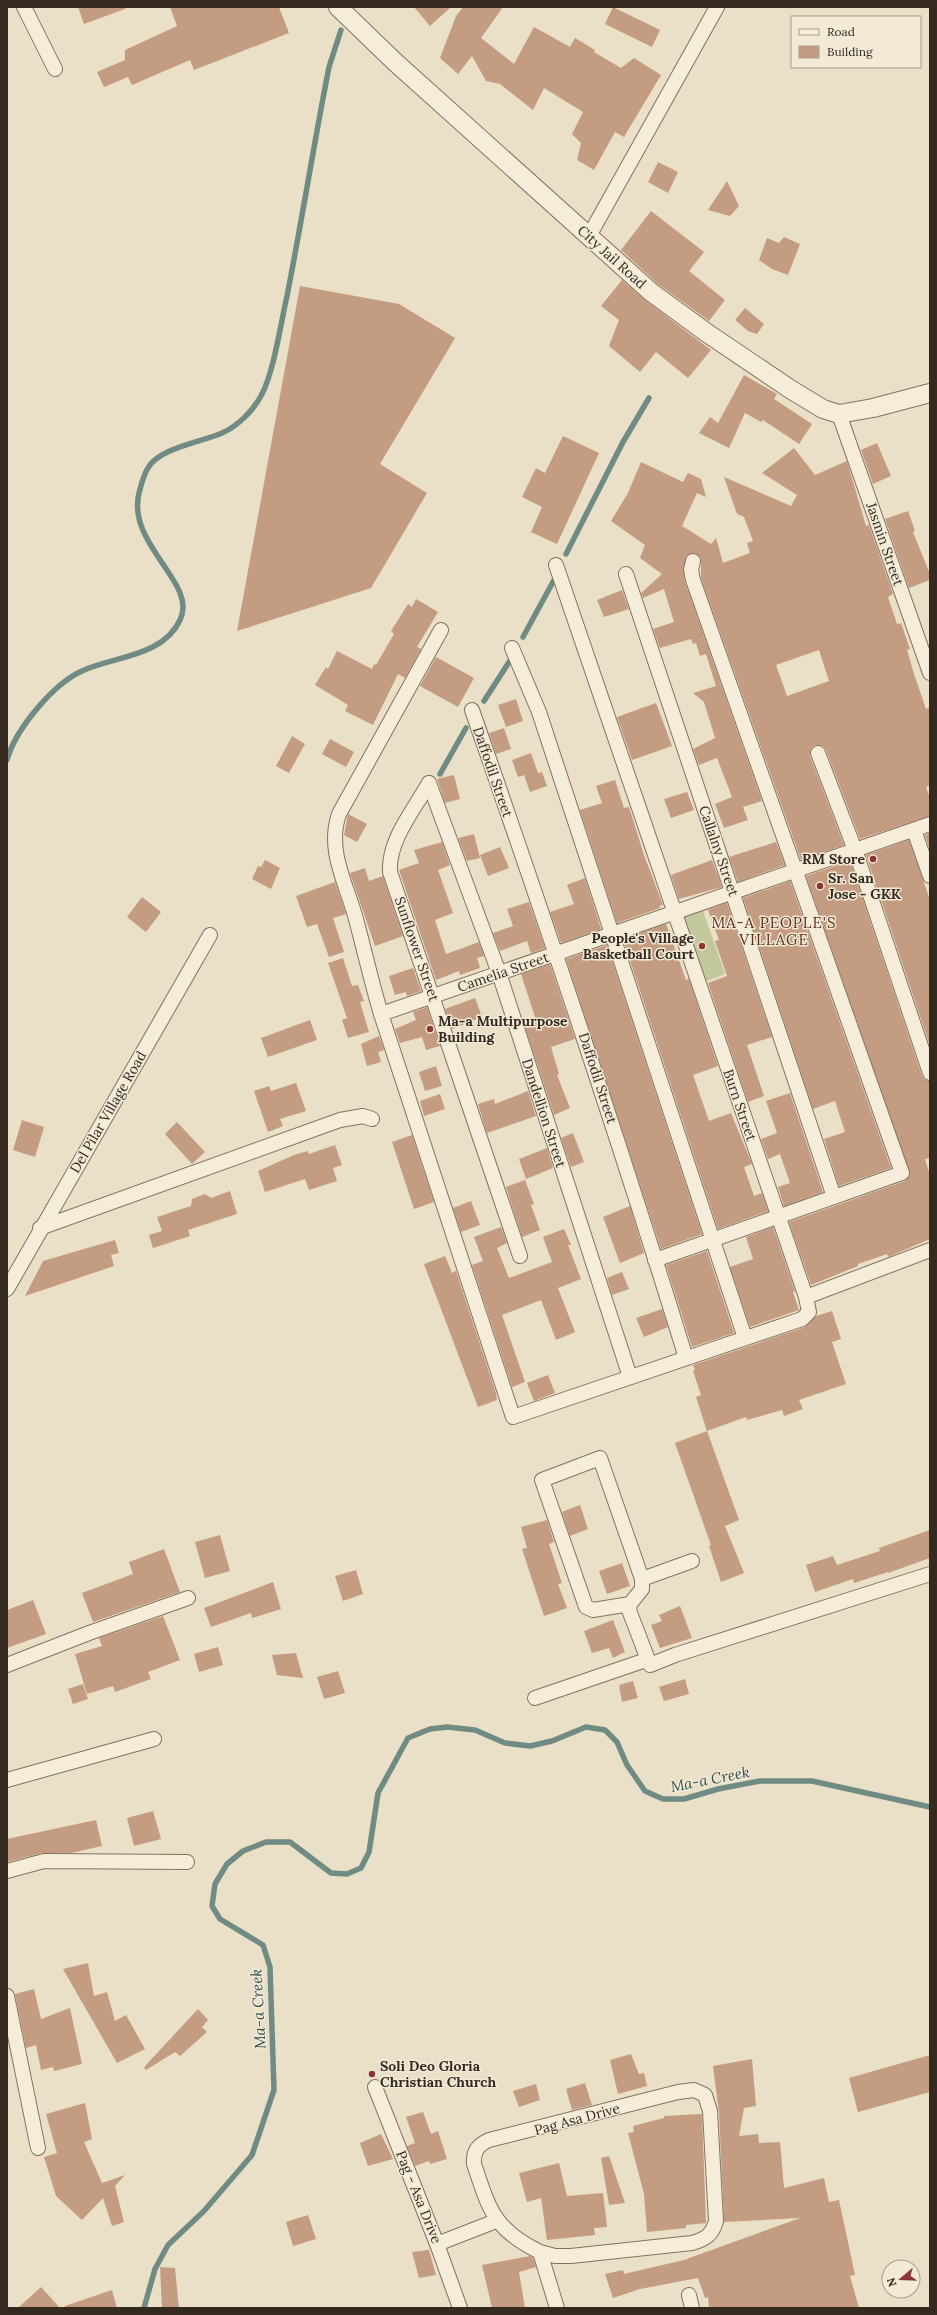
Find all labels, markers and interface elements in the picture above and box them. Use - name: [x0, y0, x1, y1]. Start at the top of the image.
- legend: [791, 16, 921, 68]
- text: Road: [827, 24, 855, 39]
- text: Building: [827, 44, 873, 59]
- street label: City Jail Road: [574, 221, 650, 293]
- street label: Jasmin Street: [862, 499, 908, 589]
- street label: Daffodil Street: [469, 724, 517, 820]
- street label: Callalny Street: [695, 803, 743, 899]
- place label: RM Store: [802, 850, 865, 868]
- marker: RM Store: [868, 854, 878, 864]
- place label: Sr. San Jose - GKK: [828, 869, 901, 903]
- marker: Sr. San Jose - GKK: [815, 881, 825, 891]
- street label: Sunflower Street: [391, 894, 444, 1004]
- district label: MA-A PEOPLE'S VILLAGE: [712, 913, 837, 949]
- place label: People's Village Basketball Court: [583, 929, 694, 963]
- marker: People's Village Basketball Court: [697, 941, 707, 951]
- street label: Camelia Street: [455, 948, 552, 996]
- place label: Ma-a Multipurpose Building: [438, 1012, 568, 1046]
- marker: Ma-a Multipurpose Building: [425, 1024, 435, 1034]
- street label: Daffodil Street: [575, 1030, 621, 1126]
- street label: Del Pilar Village Road: [66, 1048, 150, 1176]
- street label: Dandellion Street: [518, 1056, 570, 1170]
- street label: Burn Street: [719, 1067, 761, 1144]
- water label: Ma-a Creek: [669, 1762, 751, 1796]
- water label: Ma-a Creek: [246, 1968, 270, 2050]
- place label: Soli Deo Gloria Christian Church: [380, 2057, 496, 2091]
- marker: Soli Deo Gloria Christian Church: [367, 2069, 377, 2079]
- street label: Pag Asa Drive: [532, 2099, 622, 2139]
- street label: Pag - Asa Drive: [392, 2148, 446, 2247]
- north arrow: [881, 2259, 921, 2299]
- text: N: [883, 2275, 900, 2289]

